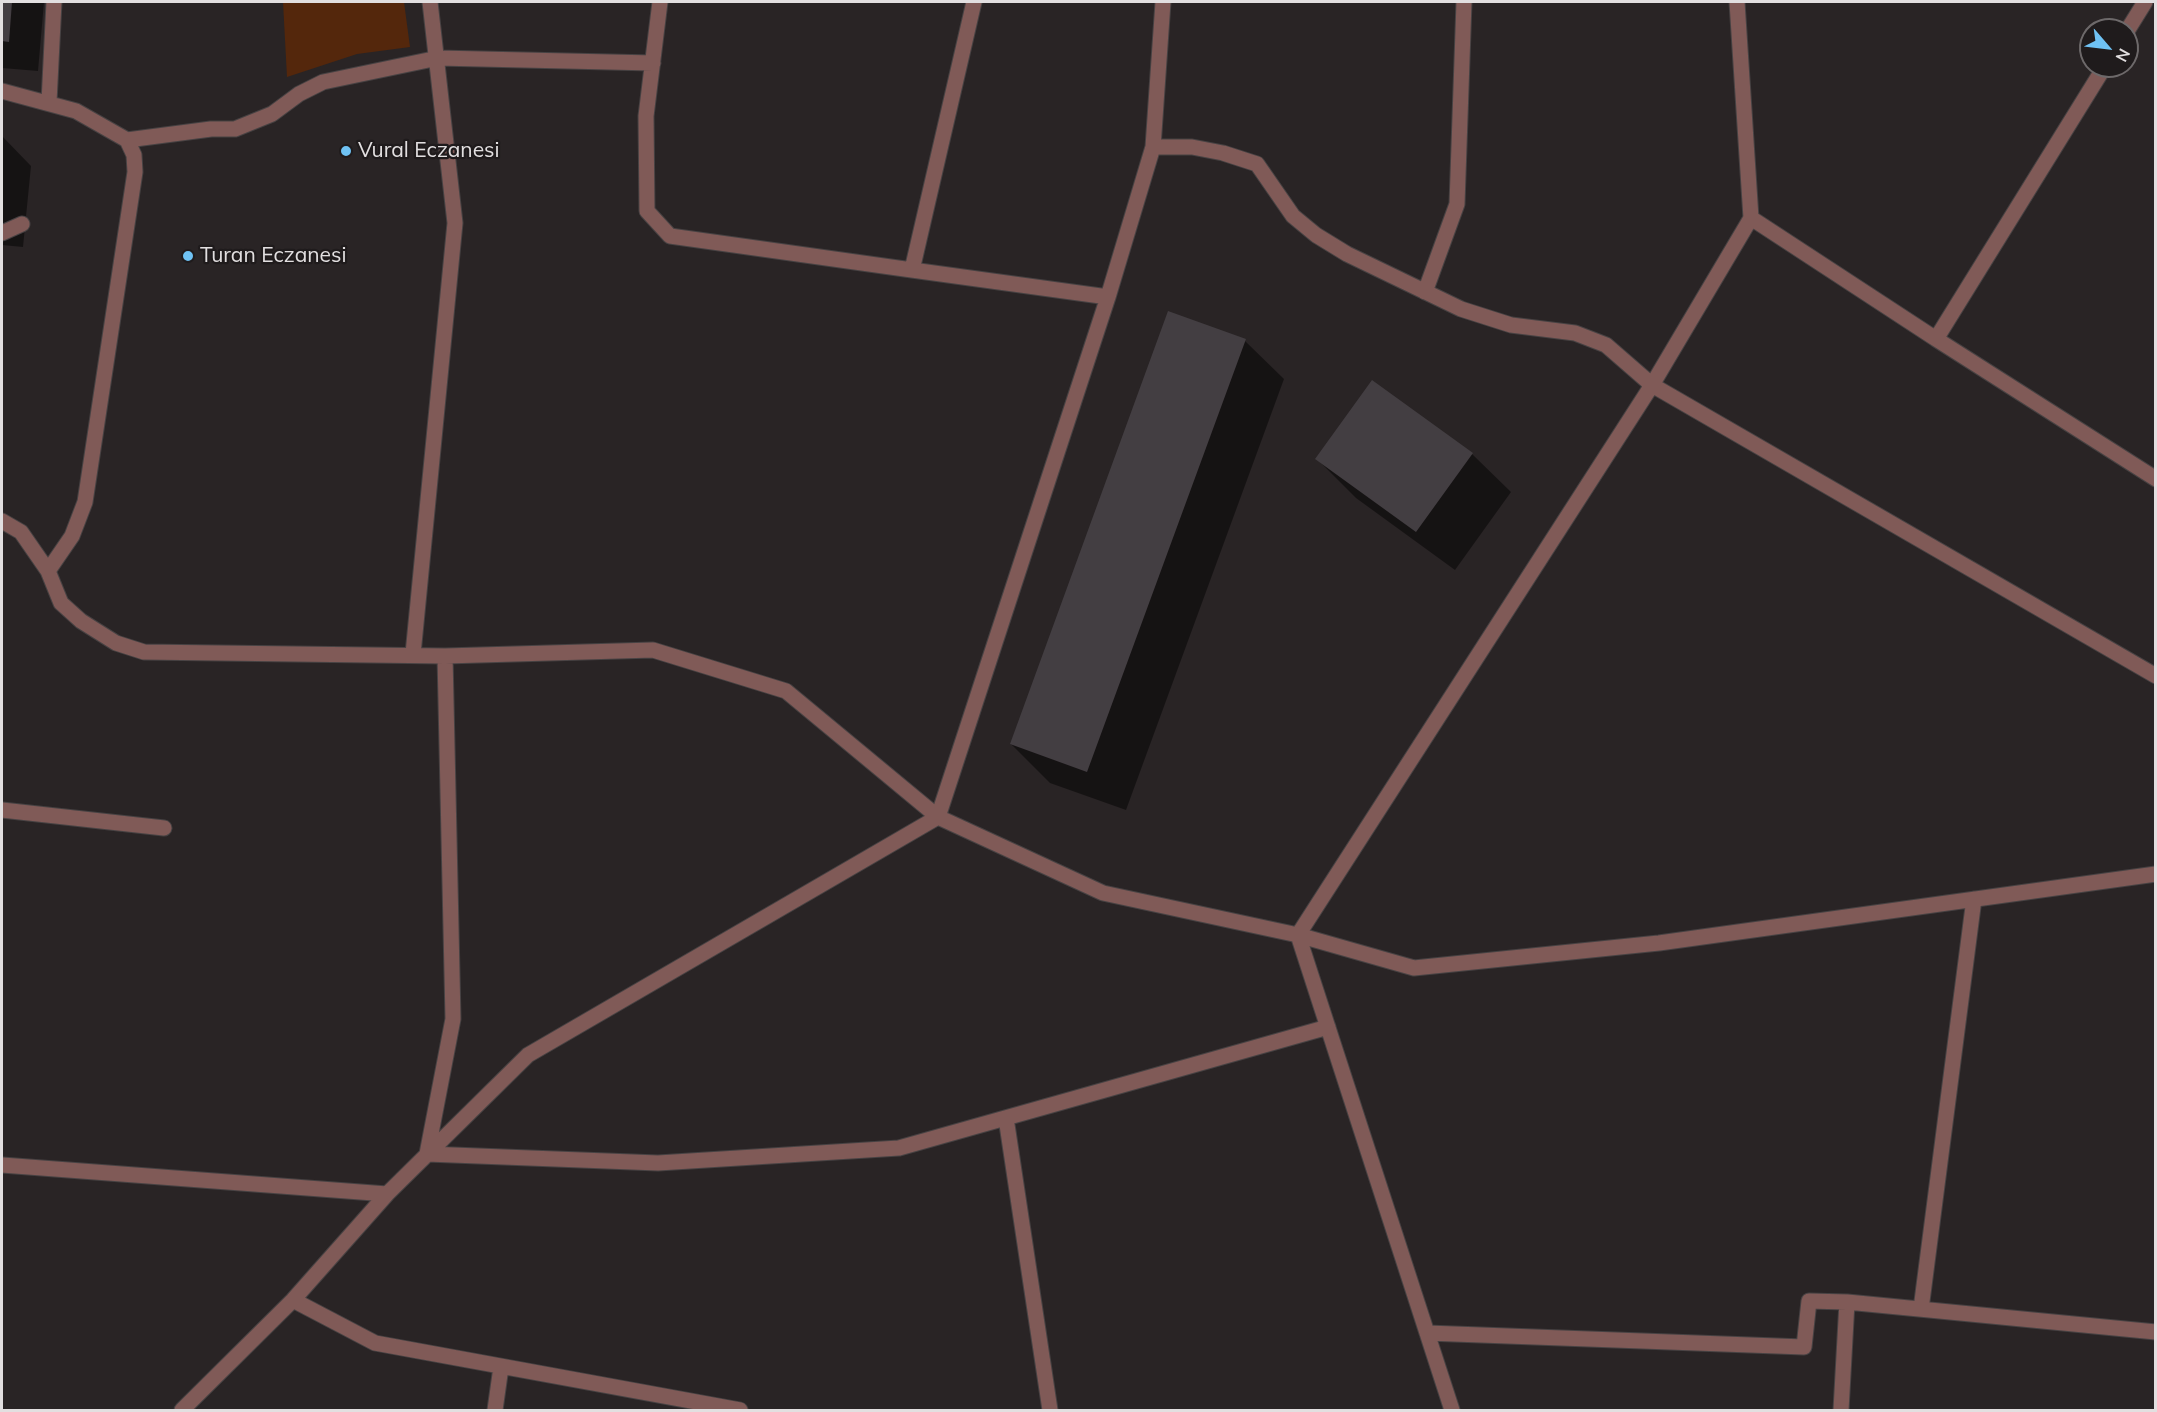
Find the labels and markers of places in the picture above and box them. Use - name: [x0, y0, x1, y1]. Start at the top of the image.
- place label: Vural Eczanesi: [358, 138, 500, 164]
- marker: Vural Eczanesi: [339, 144, 353, 158]
- place label: Turan Eczanesi: [200, 243, 346, 269]
- marker: Turan Eczanesi: [181, 249, 195, 263]

